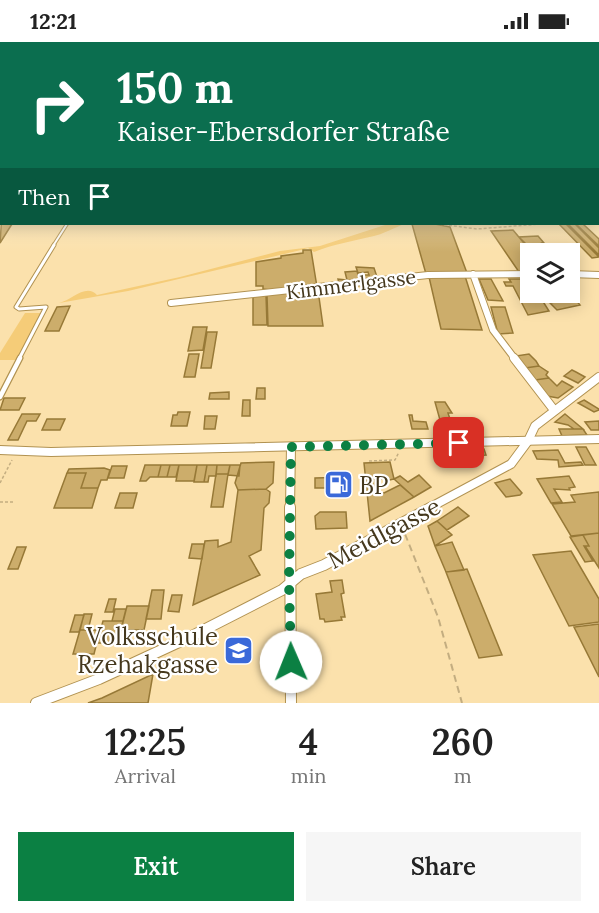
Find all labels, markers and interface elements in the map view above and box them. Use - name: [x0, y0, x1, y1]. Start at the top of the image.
- text: 12:21: [30, 7, 77, 35]
- text: 150 m: [117, 61, 233, 115]
- icon: right: [18, 66, 96, 144]
- text: Kaiser-Ebersdorfer Straße: [117, 114, 450, 148]
- icon: arrive: [83, 180, 116, 213]
- text: Then: [18, 183, 71, 211]
- map controls: [520, 243, 580, 303]
- button: layers: [520, 243, 580, 303]
- street label: Kimmerlgasse: [285, 264, 418, 304]
- pin: [433, 417, 484, 468]
- icon: arrive: [442, 426, 475, 459]
- fuel station icon: BP: [322, 469, 354, 501]
- place label: BP: [359, 470, 388, 501]
- street label: Meidlgasse: [322, 490, 446, 576]
- place label: Volksschule Rzehakgasse: [77, 621, 218, 680]
- position arrow: [259, 630, 323, 694]
- school or university icon: Volksschule Rzehakgasse: [223, 634, 255, 666]
- text: 12:25: [105, 719, 186, 765]
- text: 4: [299, 719, 318, 765]
- text: 260: [431, 719, 494, 765]
- text: Arrival: [115, 763, 176, 788]
- text: min: [291, 763, 327, 788]
- text: m: [454, 763, 472, 788]
- button: Exit: [18, 832, 294, 901]
- button: Share: [306, 832, 581, 901]

